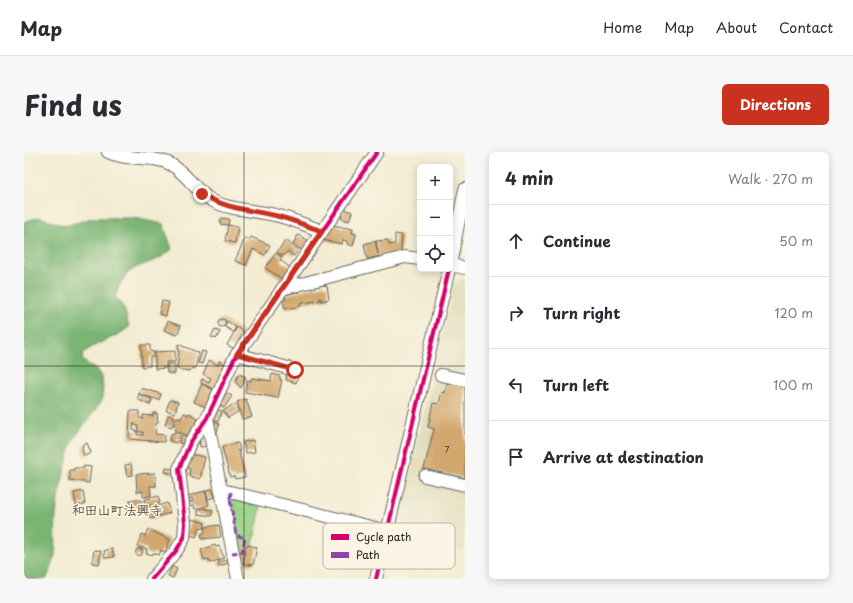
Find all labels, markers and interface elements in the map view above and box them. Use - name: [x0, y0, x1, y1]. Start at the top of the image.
- text: Map: [20, 14, 62, 42]
- text: Home: [603, 17, 642, 38]
- text: Map: [664, 17, 694, 38]
- text: About: [716, 17, 757, 38]
- text: Contact: [779, 17, 833, 38]
- text: Find us: [24, 83, 122, 126]
- button: Directions: [722, 84, 829, 125]
- map controls: [417, 164, 453, 272]
- button: +: [417, 164, 453, 200]
- text: 4 min: [505, 165, 553, 191]
- text: Walk · 270 m: [728, 169, 813, 188]
- route end: [193, 185, 211, 203]
- button: −: [417, 200, 453, 236]
- text: Continue: [543, 229, 611, 252]
- icon: ahead: [505, 230, 527, 252]
- text: 50 m: [779, 231, 813, 250]
- button: locate: [417, 236, 453, 272]
- text: Turn right: [543, 301, 620, 324]
- icon: right: [505, 302, 527, 324]
- text: 120 m: [774, 303, 813, 322]
- route start: [286, 361, 304, 379]
- text: Turn left: [543, 373, 609, 396]
- icon: left: [505, 374, 527, 396]
- text: 100 m: [773, 375, 813, 394]
- house number: 7: [444, 442, 450, 456]
- text: Arrive at destination: [543, 445, 704, 468]
- icon: arrive: [505, 446, 527, 468]
- district label: 和田山町法興寺: [71, 500, 163, 519]
- legend: [323, 523, 455, 569]
- text: Cycle path: [356, 528, 411, 545]
- text: Path: [356, 546, 380, 563]

